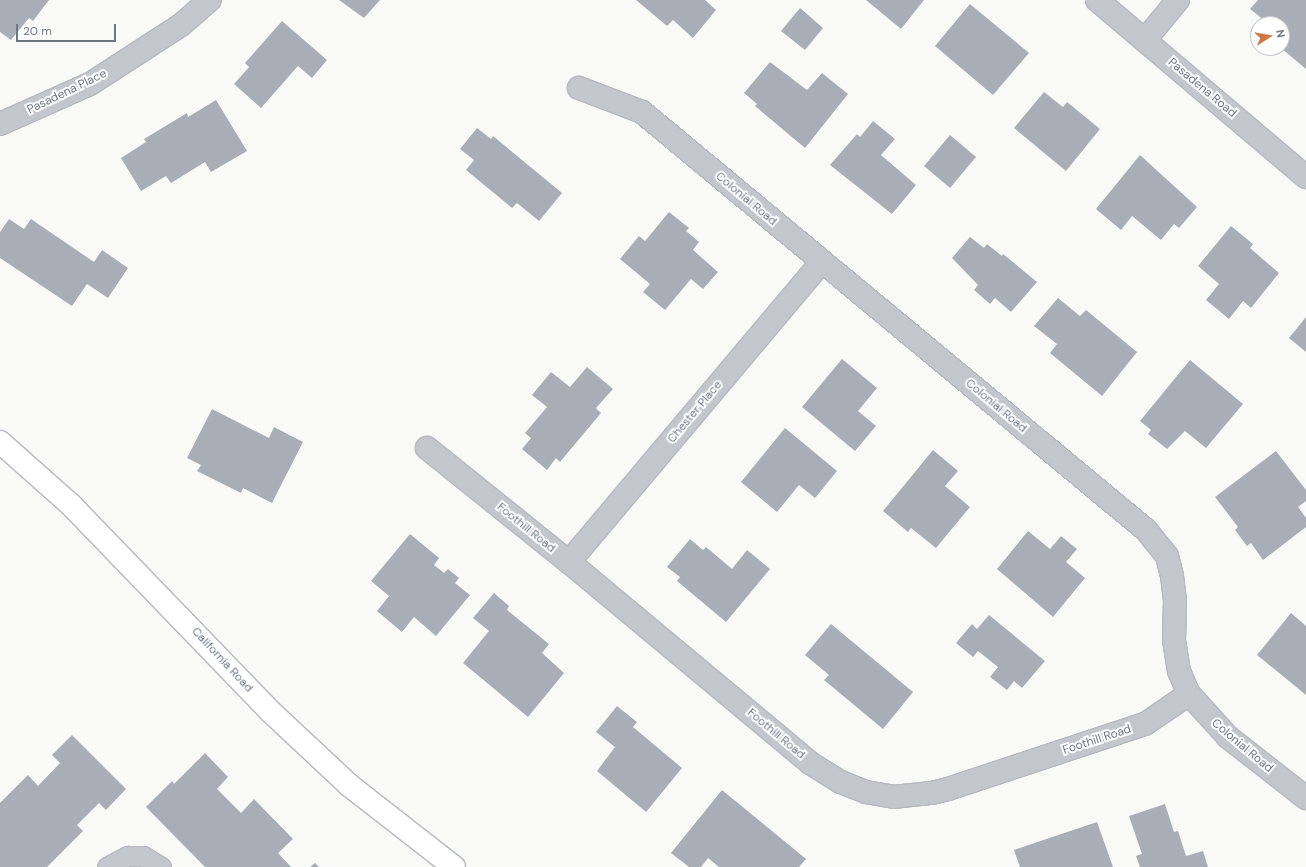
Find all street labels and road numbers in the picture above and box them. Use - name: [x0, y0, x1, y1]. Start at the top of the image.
- street label: Pasadena Road: [1165, 55, 1239, 121]
- street label: Pasadena Place: [25, 67, 109, 117]
- street label: Colonial Road: [712, 169, 780, 229]
- street label: Colonial Road: [962, 376, 1030, 436]
- street label: Chester Place: [665, 378, 725, 446]
- street label: Foothill Road: [494, 500, 558, 556]
- street label: California Road: [188, 625, 256, 695]
- street label: Foothill Road: [744, 706, 808, 762]
- street label: Colonial Road: [1208, 716, 1276, 776]
- street label: Foothill Road: [1061, 722, 1133, 758]

